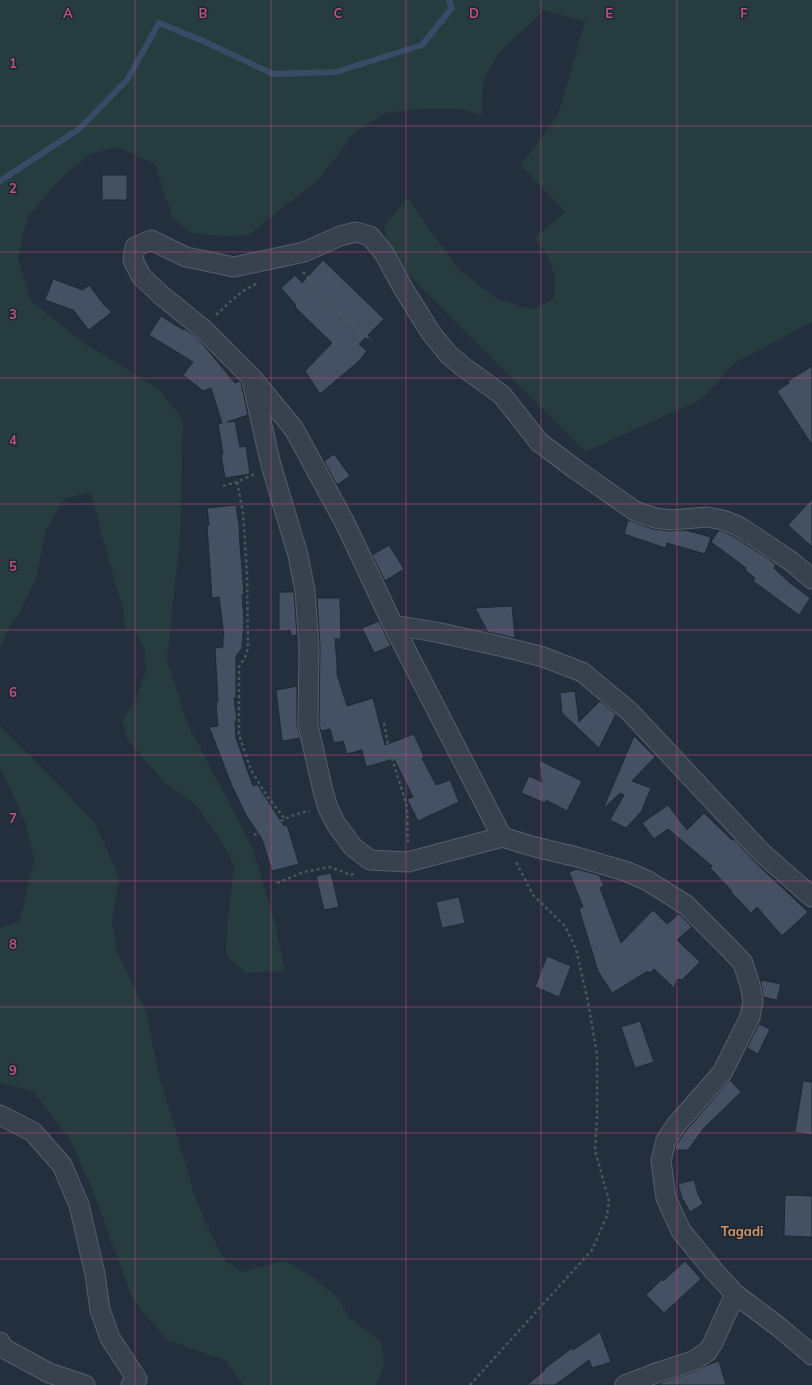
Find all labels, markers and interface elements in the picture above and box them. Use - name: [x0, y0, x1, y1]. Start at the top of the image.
- text: A: [63, 5, 73, 21]
- text: B: [199, 5, 208, 21]
- text: C: [334, 5, 343, 21]
- text: D: [469, 5, 479, 21]
- text: E: [605, 5, 613, 21]
- text: F: [740, 5, 748, 21]
- text: 1: [9, 55, 17, 71]
- text: 2: [9, 180, 17, 196]
- text: 3: [9, 306, 17, 322]
- text: 4: [9, 432, 17, 448]
- text: 5: [9, 558, 17, 574]
- text: 6: [9, 684, 17, 700]
- text: 7: [9, 810, 17, 826]
- text: 8: [9, 936, 17, 952]
- text: 9: [9, 1062, 17, 1078]
- district label: Tagadi: [721, 1223, 763, 1239]

